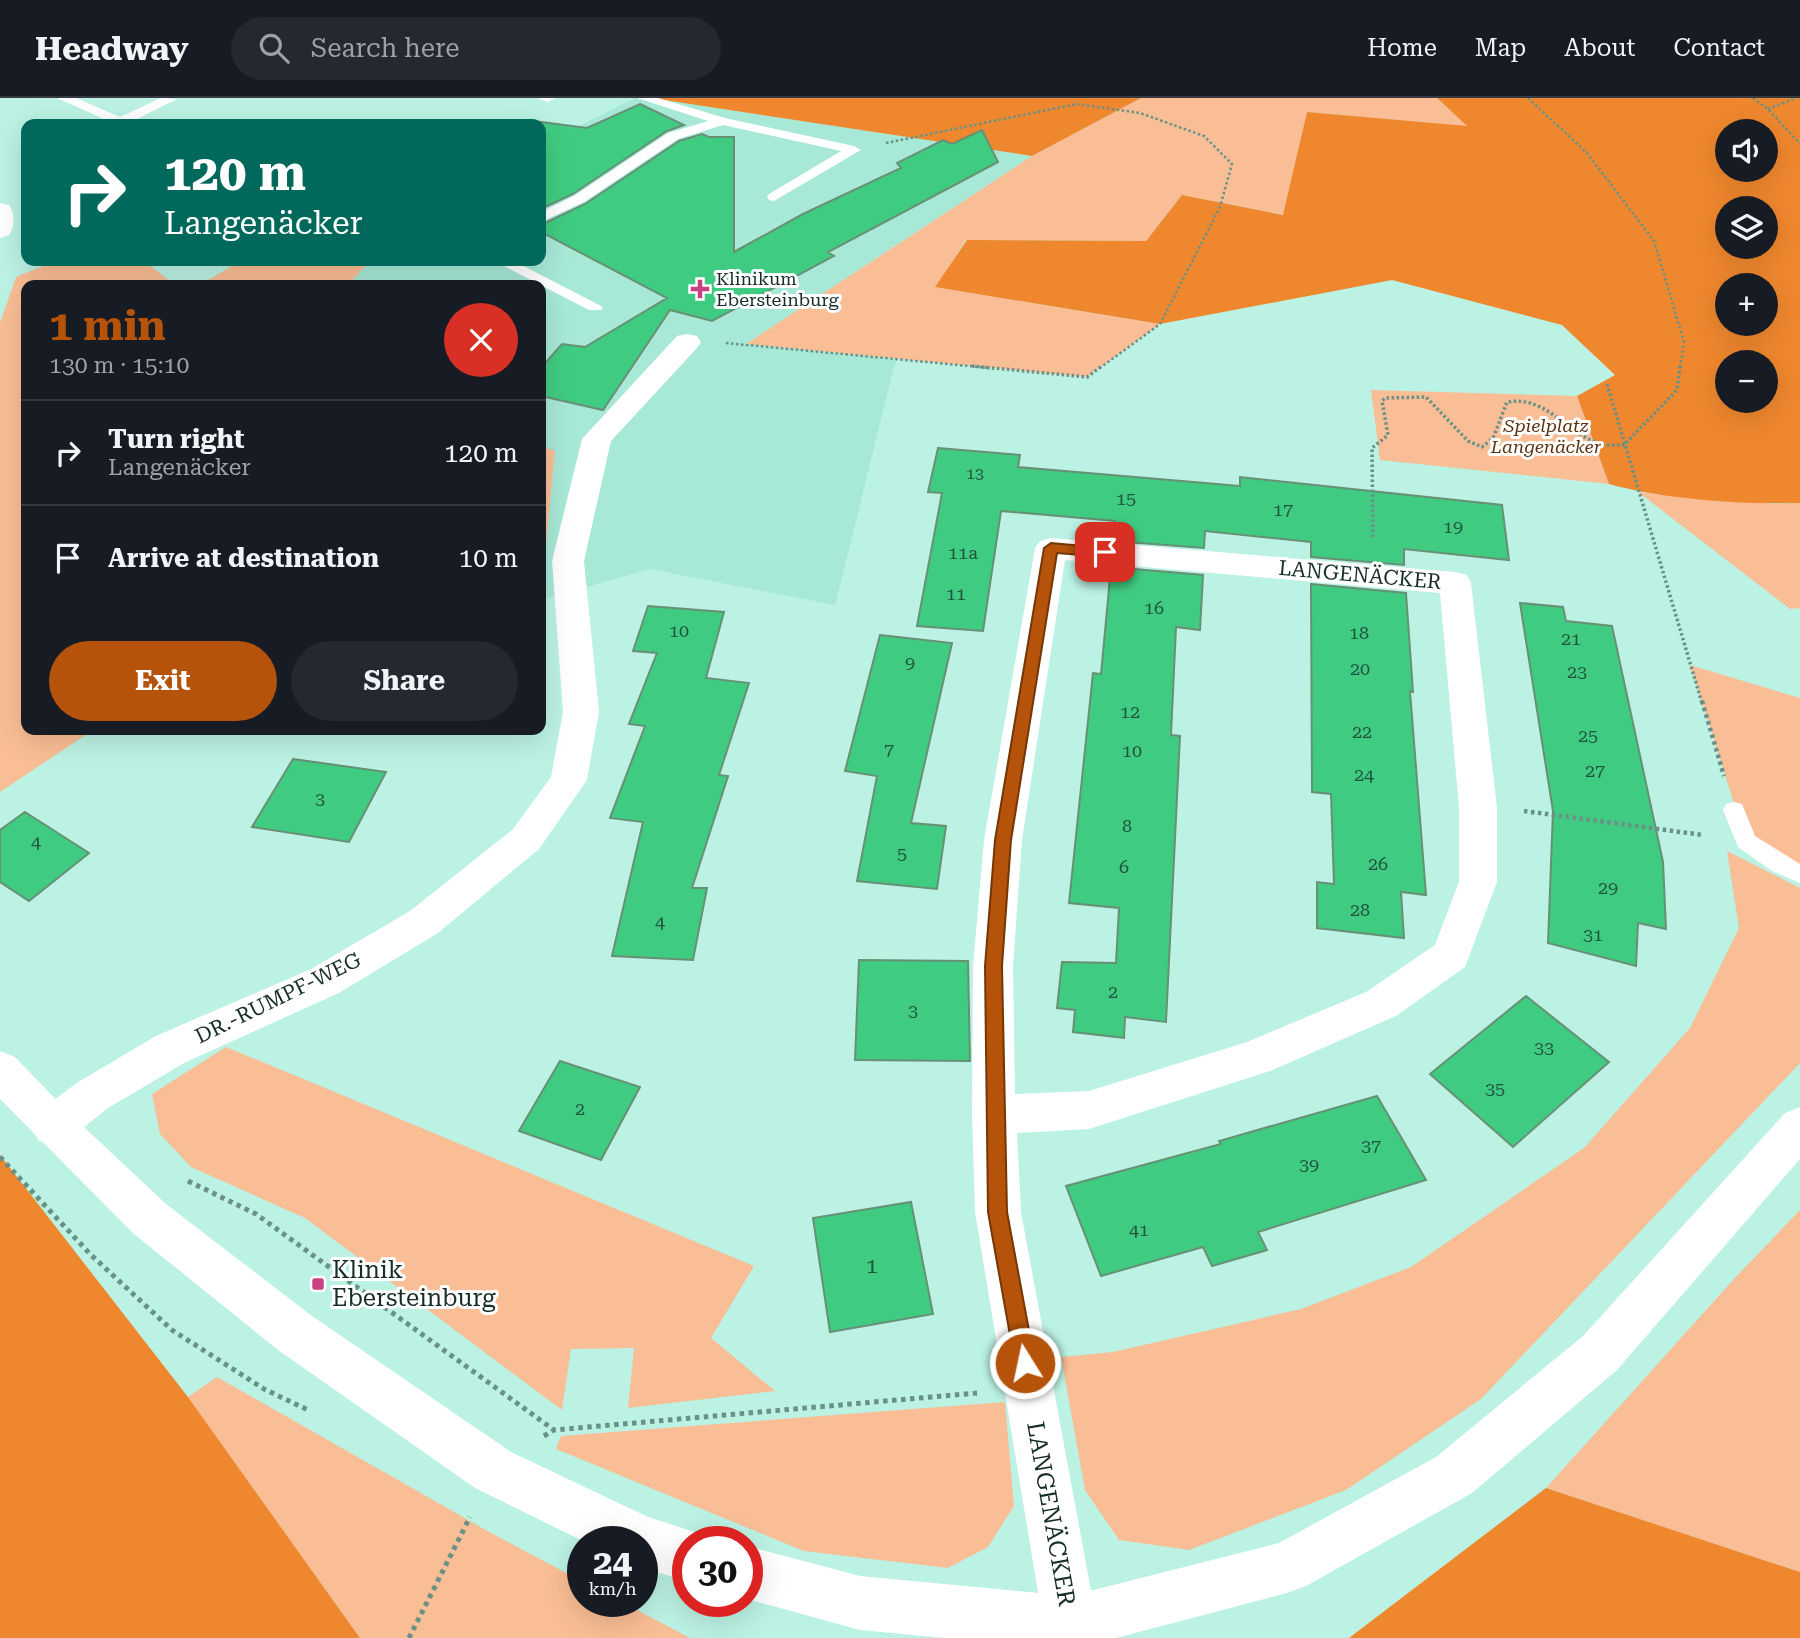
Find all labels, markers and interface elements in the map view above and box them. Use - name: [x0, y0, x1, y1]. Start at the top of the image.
- search box: [231, 17, 721, 80]
- text: Headway: [35, 29, 189, 68]
- icon: search: [255, 29, 293, 67]
- text: Search here: [311, 33, 460, 63]
- text: Home: [1367, 34, 1437, 62]
- text: Map: [1475, 34, 1526, 62]
- text: About: [1564, 34, 1635, 62]
- text: Contact: [1673, 34, 1765, 62]
- map controls: [1715, 119, 1778, 413]
- button: sound: [1715, 119, 1778, 182]
- text: 120 m: [164, 145, 306, 202]
- icon: right: [49, 147, 140, 238]
- button: layers: [1715, 196, 1778, 259]
- text: Langenäcker: [164, 204, 363, 242]
- place label: Klinikum Ebersteinburg: [716, 268, 839, 310]
- button: +: [1715, 273, 1778, 336]
- marker: Klinikum Ebersteinburg: [690, 279, 710, 299]
- text: 1 min: [49, 301, 166, 350]
- button: close: [444, 303, 518, 377]
- button: −: [1715, 350, 1778, 413]
- text: 130 m · 15:10: [49, 352, 189, 379]
- park label: Spielplatz Langenäcker: [1490, 415, 1602, 457]
- text: Turn right: [108, 424, 244, 454]
- icon: right: [49, 434, 87, 472]
- text: 120 m: [444, 438, 518, 468]
- text: Langenäcker: [108, 454, 251, 481]
- house number: 13: [966, 464, 984, 483]
- house number: 15: [1116, 488, 1136, 509]
- house number: 17: [1273, 499, 1293, 520]
- house number: 19: [1443, 516, 1463, 537]
- pin: [1075, 522, 1135, 582]
- icon: arrive: [1086, 533, 1124, 571]
- icon: arrive: [49, 539, 87, 577]
- house number: 11a: [948, 542, 978, 563]
- text: Arrive at destination: [108, 543, 379, 573]
- text: 10 m: [459, 543, 518, 573]
- street label: LANGENÄCKER: [1277, 556, 1443, 594]
- house number: 11: [946, 583, 966, 604]
- house number: 16: [1144, 597, 1164, 618]
- house number: 10: [669, 620, 689, 641]
- house number: 18: [1349, 622, 1369, 643]
- house number: 21: [1561, 628, 1581, 649]
- button: Exit: [49, 641, 277, 721]
- button: Share: [291, 641, 518, 721]
- house number: 9: [905, 652, 915, 673]
- house number: 20: [1350, 658, 1370, 679]
- house number: 23: [1567, 661, 1587, 682]
- house number: 12: [1120, 701, 1140, 722]
- house number: 22: [1352, 721, 1372, 742]
- house number: 25: [1578, 725, 1598, 746]
- house number: 7: [884, 739, 894, 760]
- house number: 10: [1122, 740, 1142, 761]
- house number: 27: [1585, 760, 1605, 781]
- house number: 24: [1354, 764, 1374, 785]
- house number: 3: [315, 788, 325, 809]
- house number: 8: [1122, 815, 1132, 836]
- house number: 4: [31, 831, 41, 852]
- house number: 5: [897, 843, 907, 864]
- house number: 26: [1368, 853, 1388, 874]
- house number: 6: [1119, 856, 1129, 877]
- house number: 29: [1598, 877, 1618, 898]
- house number: 28: [1350, 899, 1370, 920]
- house number: 4: [655, 911, 665, 932]
- house number: 31: [1583, 924, 1603, 945]
- street label: DR.-RUMPF-WEG: [191, 947, 365, 1049]
- house number: 2: [1108, 981, 1118, 1002]
- house number: 3: [908, 1000, 918, 1021]
- house number: 33: [1534, 1037, 1554, 1058]
- house number: 35: [1485, 1078, 1505, 1099]
- house number: 2: [575, 1098, 585, 1119]
- house number: 37: [1361, 1135, 1381, 1156]
- house number: 39: [1299, 1154, 1319, 1175]
- house number: 41: [1129, 1219, 1149, 1240]
- house number: 1: [866, 1254, 878, 1278]
- place label: Klinik Ebersteinburg: [332, 1256, 496, 1312]
- marker: Klinik Ebersteinburg: [310, 1276, 326, 1292]
- position arrow: [988, 1326, 1062, 1400]
- street label: LANGENÄCKER: [1021, 1419, 1082, 1609]
- speed limit sign: 30: [672, 1526, 763, 1617]
- text: 24: [593, 1542, 632, 1583]
- text: km/h: [588, 1578, 637, 1599]

